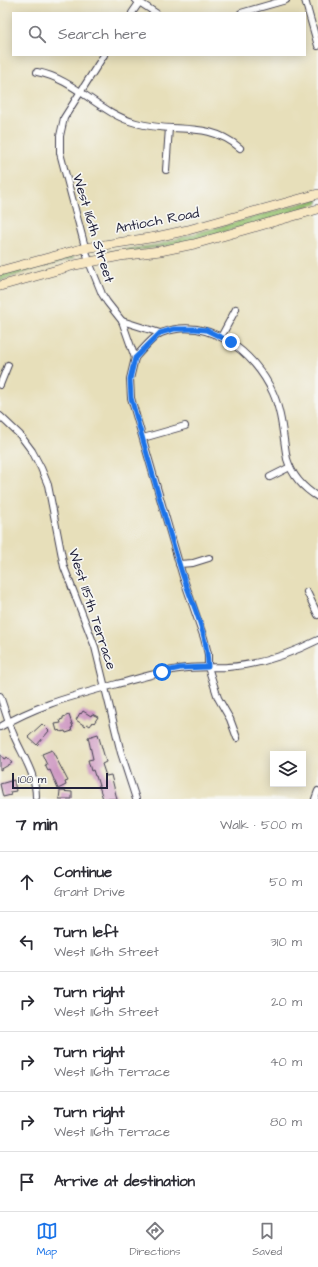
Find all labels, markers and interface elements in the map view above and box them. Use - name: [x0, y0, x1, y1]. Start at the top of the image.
- search box: [12, 12, 306, 56]
- icon: search: [26, 23, 48, 45]
- text: Search here: [58, 24, 147, 45]
- street label: West 116th Street: [67, 171, 119, 285]
- street label: Antioch Road: [113, 203, 201, 239]
- route end: [222, 333, 240, 351]
- street label: West 115th Terrace: [63, 546, 121, 673]
- route start: [153, 663, 171, 681]
- map controls: [270, 751, 306, 787]
- button: layers: [270, 751, 306, 787]
- scale bar: [12, 771, 108, 790]
- text: 100 m: [18, 772, 46, 787]
- text: 7 min: [16, 813, 58, 837]
- text: Walk · 500 m: [220, 816, 302, 834]
- text: Continue: [54, 862, 112, 883]
- icon: ahead: [16, 871, 38, 893]
- text: 50 m: [269, 873, 302, 891]
- text: Grant Drive: [54, 883, 125, 901]
- text: Turn left: [54, 922, 118, 943]
- icon: left: [16, 931, 38, 953]
- text: 310 m: [270, 933, 302, 951]
- text: West 116th Street: [54, 943, 159, 961]
- text: Turn right: [54, 982, 125, 1003]
- icon: right: [16, 991, 38, 1013]
- text: 20 m: [271, 993, 302, 1011]
- text: West 116th Street: [54, 1003, 159, 1021]
- text: Turn right: [54, 1042, 125, 1063]
- icon: right: [16, 1051, 38, 1073]
- text: 40 m: [270, 1053, 302, 1071]
- text: West 116th Terrace: [54, 1063, 170, 1081]
- text: Turn right: [54, 1102, 125, 1123]
- icon: right: [16, 1111, 38, 1133]
- text: 80 m: [270, 1113, 302, 1131]
- text: West 116th Terrace: [54, 1123, 170, 1141]
- icon: arrive: [16, 1171, 38, 1193]
- text: Arrive at destination: [54, 1171, 195, 1192]
- tab: Map: [36, 1220, 58, 1259]
- tab: Directions: [129, 1220, 181, 1259]
- tab: Saved: [252, 1220, 282, 1259]

